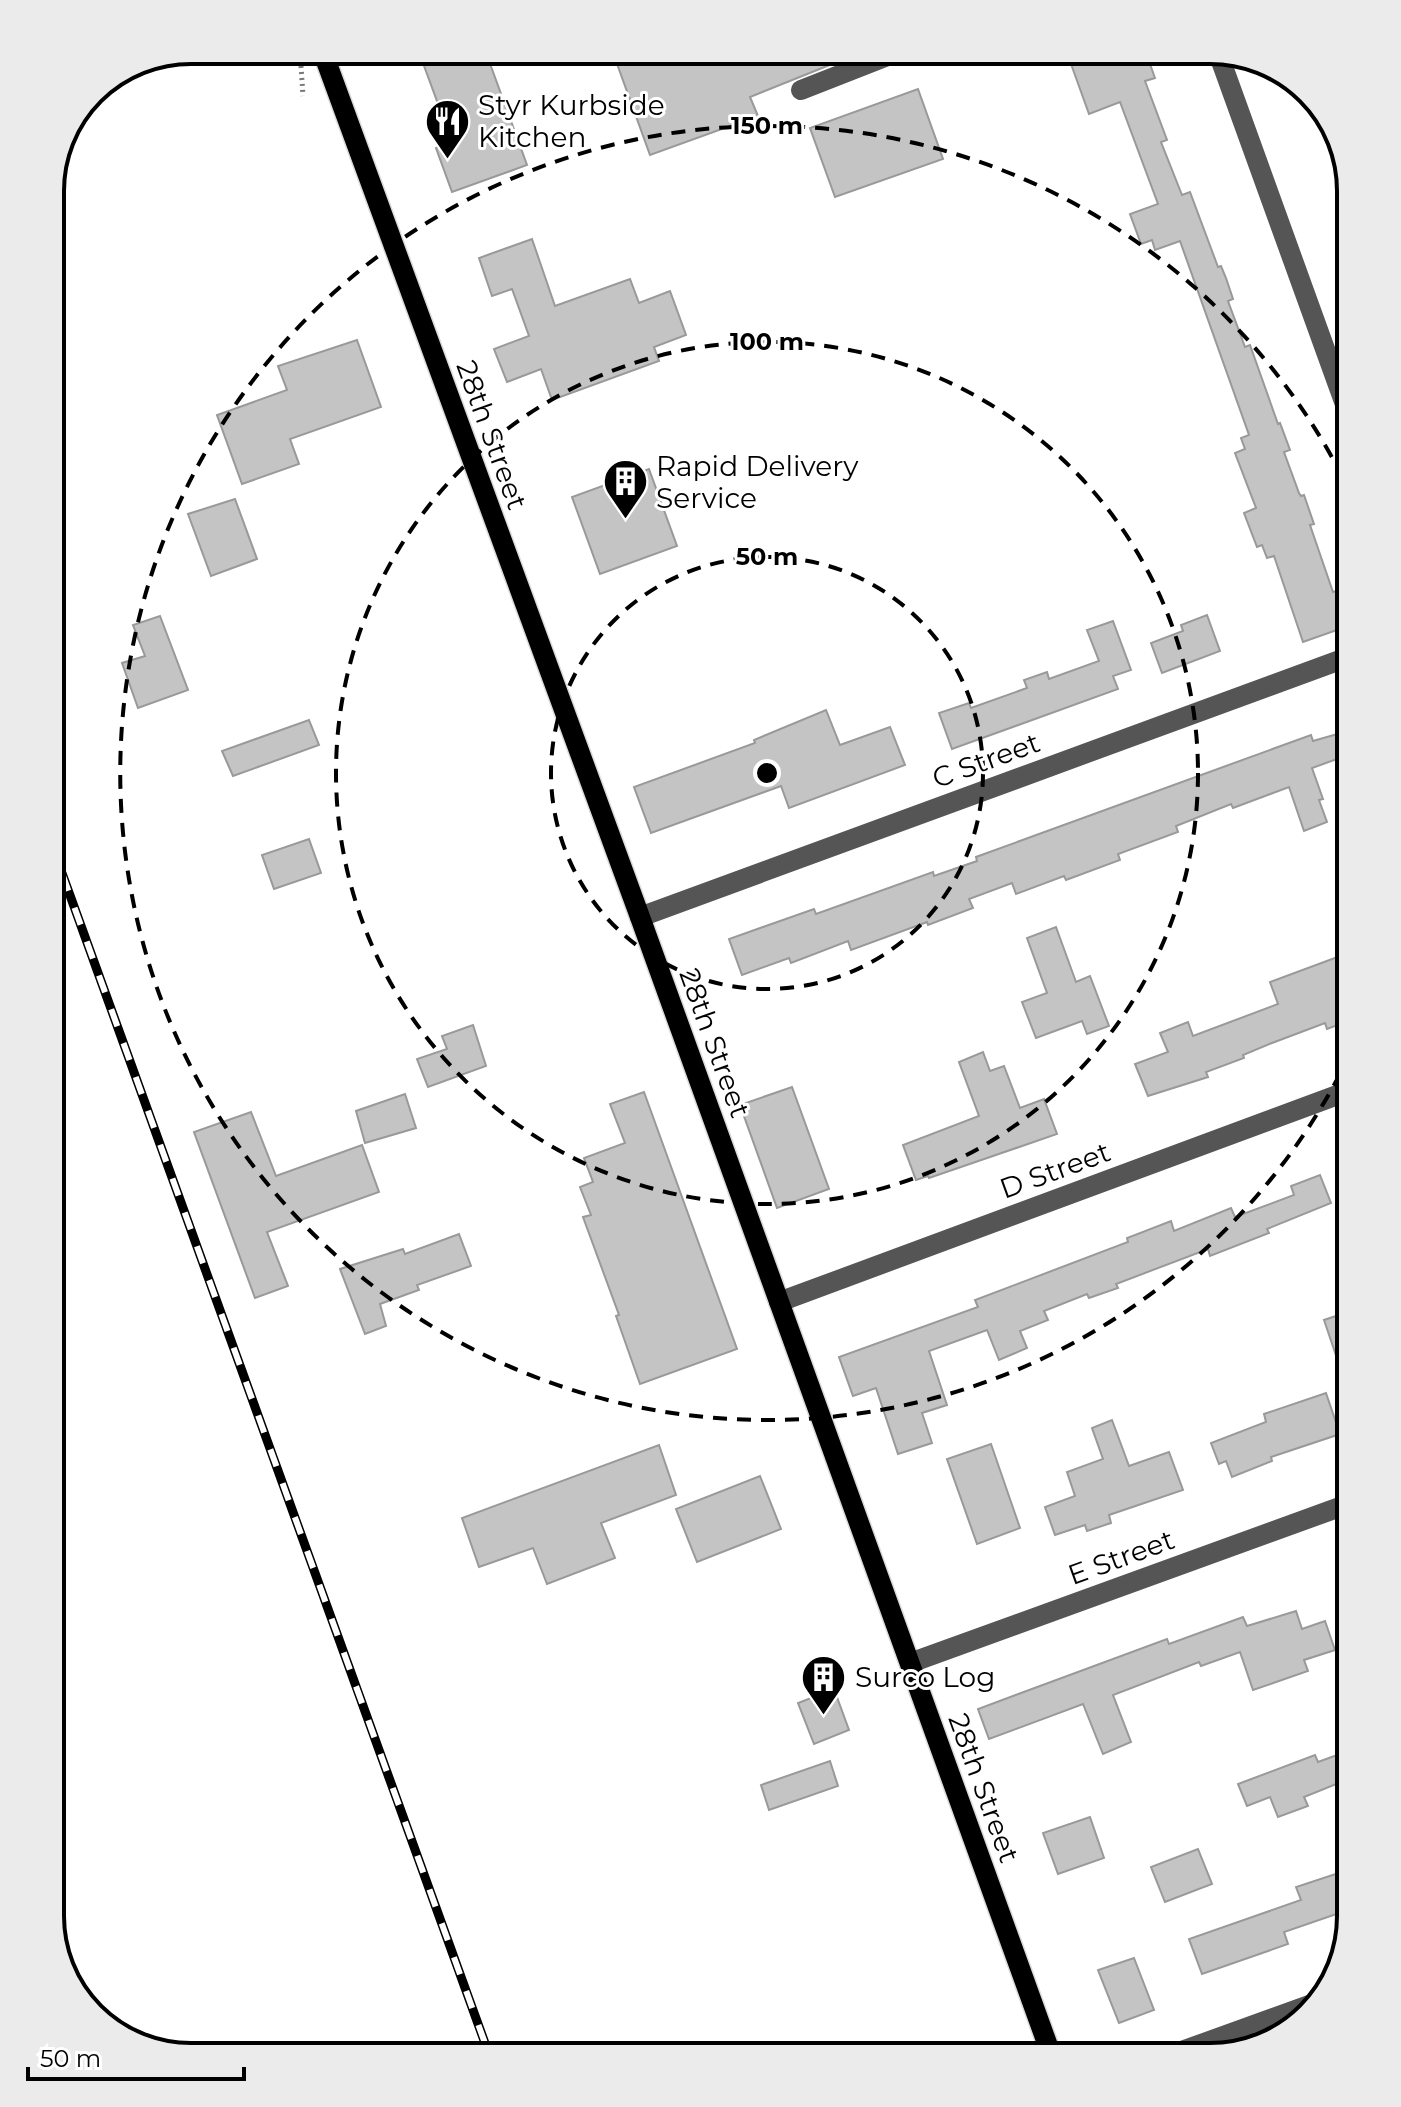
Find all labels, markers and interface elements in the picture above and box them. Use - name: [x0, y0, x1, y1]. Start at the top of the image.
- place label: Styr Kurbside Kitchen: [478, 88, 665, 154]
- restaurant icon: Styr Kurbside Kitchen: [423, 97, 471, 160]
- text: 150 m: [731, 111, 803, 140]
- text: 100 m: [730, 327, 804, 356]
- street label: 28th Street: [449, 356, 535, 514]
- place label: Rapid Delivery Service: [656, 449, 859, 515]
- building icon: Rapid Delivery Service: [601, 458, 649, 521]
- text: 50 m: [736, 542, 798, 571]
- street label: C Street: [928, 725, 1044, 795]
- centre of rings: [753, 759, 781, 787]
- street label: 28th Street: [672, 964, 758, 1122]
- street label: D Street: [995, 1134, 1115, 1206]
- street label: E Street: [1063, 1522, 1179, 1592]
- building icon: Surco Log: [800, 1653, 848, 1716]
- place label: Surco Log: [855, 1660, 995, 1694]
- street label: 28th Street: [941, 1709, 1027, 1867]
- scale bar: [28, 2031, 244, 2081]
- text: 50 m: [40, 2044, 101, 2073]

